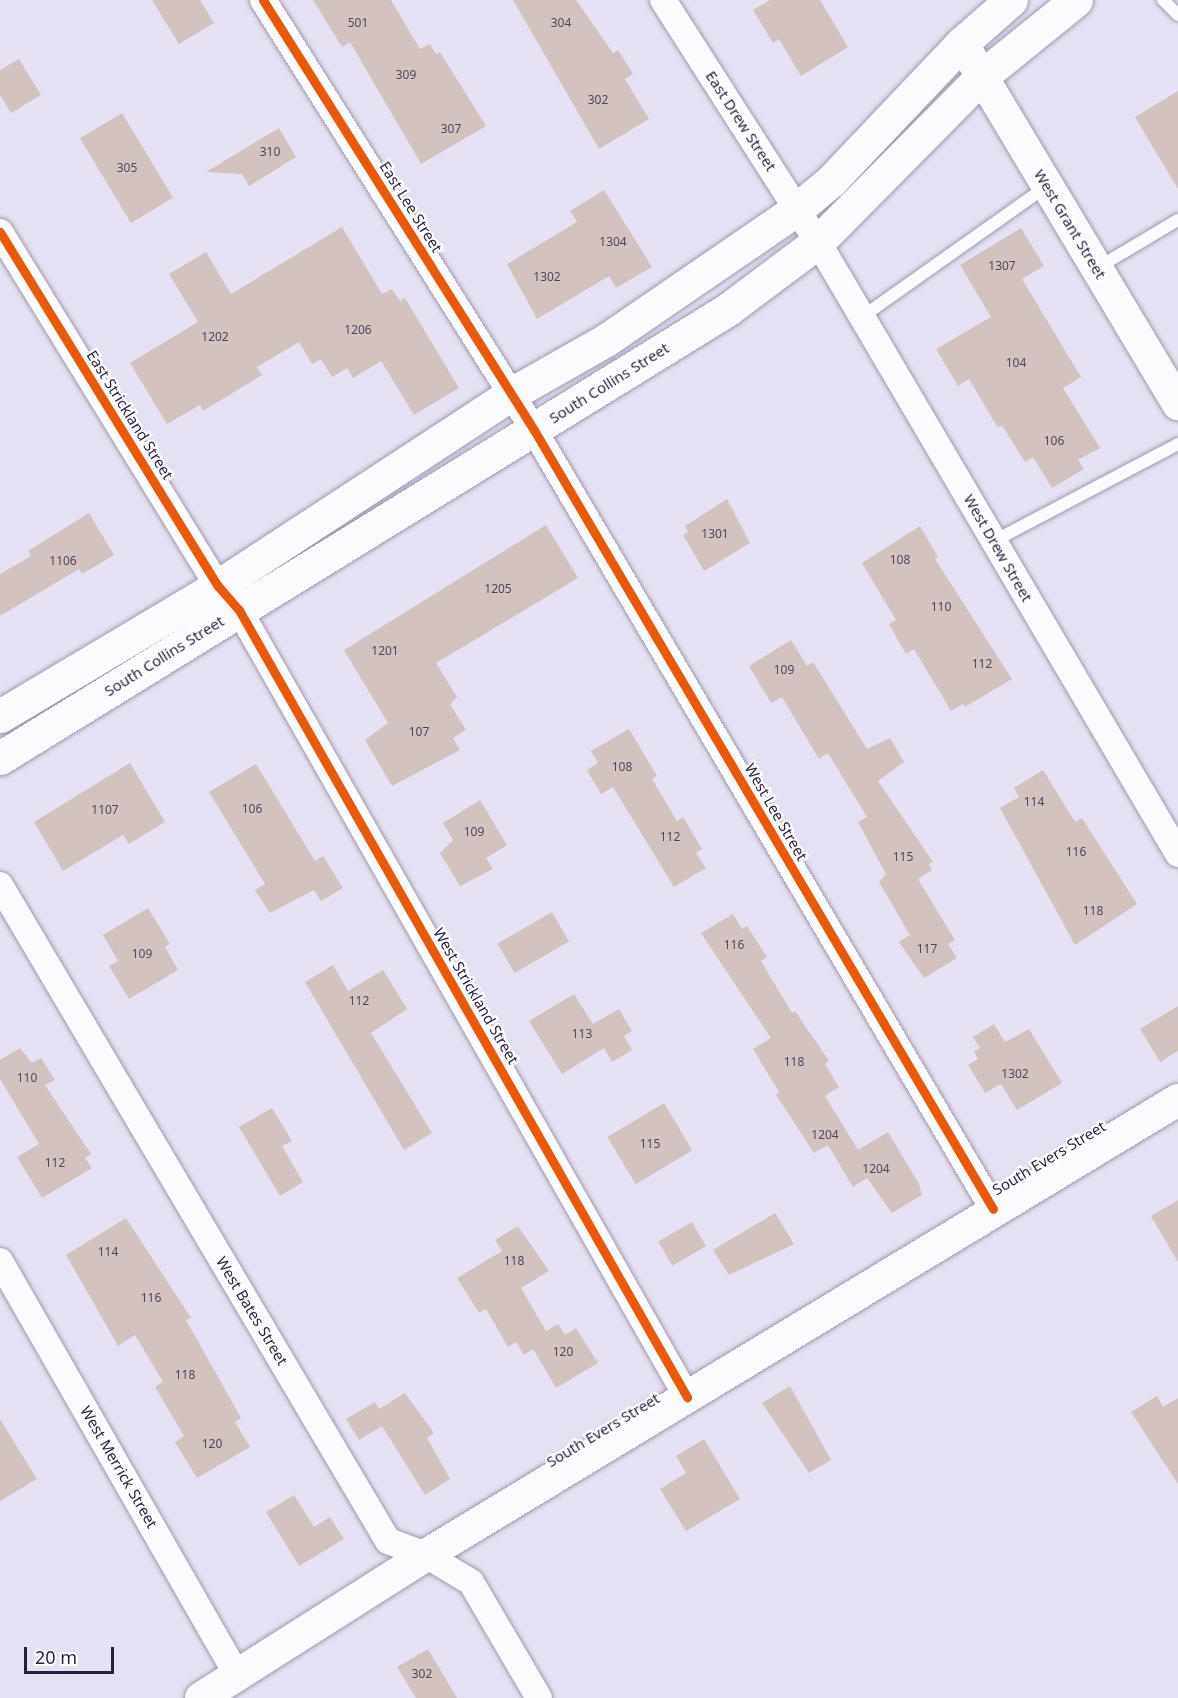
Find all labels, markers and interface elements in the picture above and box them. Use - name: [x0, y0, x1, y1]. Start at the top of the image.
- house number: 501: [348, 16, 368, 30]
- house number: 304: [551, 16, 571, 30]
- house number: 309: [396, 68, 416, 82]
- street label: East Drew Street: [702, 68, 780, 174]
- house number: 302: [588, 93, 608, 107]
- house number: 307: [441, 122, 461, 136]
- house number: 310: [260, 145, 280, 159]
- street label: East Lee Street: [376, 158, 446, 256]
- house number: 305: [117, 161, 137, 175]
- street label: West Grant Street: [1030, 166, 1110, 282]
- house number: 1304: [599, 235, 627, 249]
- house number: 1307: [988, 259, 1016, 273]
- house number: 1302: [533, 270, 561, 284]
- house number: 1206: [344, 323, 372, 337]
- house number: 1202: [201, 330, 229, 344]
- street label: South Collins Street: [546, 339, 672, 427]
- street label: East Strickland Street: [83, 347, 177, 483]
- house number: 104: [1006, 356, 1026, 370]
- house number: 106: [1044, 434, 1064, 448]
- street label: West Drew Street: [960, 491, 1036, 605]
- house number: 1301: [701, 527, 729, 541]
- house number: 108: [890, 553, 910, 567]
- house number: 1106: [49, 554, 77, 568]
- house number: 1205: [484, 582, 512, 596]
- house number: 110: [931, 600, 951, 614]
- street label: South Collins Street: [101, 612, 227, 700]
- house number: 1201: [371, 644, 399, 658]
- house number: 112: [972, 657, 992, 671]
- house number: 109: [774, 663, 794, 677]
- house number: 107: [409, 725, 429, 739]
- house number: 108: [612, 760, 632, 774]
- street label: West Lee Street: [741, 760, 811, 864]
- house number: 114: [1024, 795, 1044, 809]
- house number: 106: [242, 802, 262, 816]
- house number: 1107: [91, 803, 119, 817]
- house number: 109: [464, 825, 484, 839]
- house number: 112: [660, 830, 680, 844]
- house number: 116: [1066, 845, 1086, 859]
- house number: 115: [893, 850, 913, 864]
- house number: 118: [1083, 904, 1103, 918]
- street label: West Strickland Street: [430, 925, 522, 1067]
- house number: 116: [724, 938, 744, 952]
- house number: 117: [917, 942, 937, 956]
- house number: 109: [132, 947, 152, 961]
- house number: 112: [349, 994, 369, 1008]
- house number: 113: [572, 1027, 592, 1041]
- house number: 118: [784, 1055, 804, 1069]
- house number: 1302: [1001, 1067, 1029, 1081]
- house number: 110: [17, 1071, 37, 1085]
- street label: South Evers Street: [989, 1117, 1109, 1199]
- house number: 1204: [811, 1128, 839, 1142]
- house number: 115: [640, 1137, 660, 1151]
- house number: 112: [45, 1156, 65, 1170]
- house number: 1204: [862, 1162, 890, 1176]
- house number: 114: [98, 1245, 118, 1259]
- street label: West Bates Street: [212, 1253, 292, 1369]
- house number: 118: [504, 1254, 524, 1268]
- house number: 116: [141, 1291, 161, 1305]
- house number: 120: [553, 1345, 573, 1359]
- house number: 118: [175, 1368, 195, 1382]
- street label: South Evers Street: [543, 1389, 663, 1471]
- street label: West Merrick Street: [77, 1403, 161, 1531]
- house number: 120: [202, 1437, 222, 1451]
- scale bar: [27, 1635, 117, 1673]
- text: 20 m: [35, 1645, 77, 1669]
- house number: 302: [412, 1667, 432, 1681]

